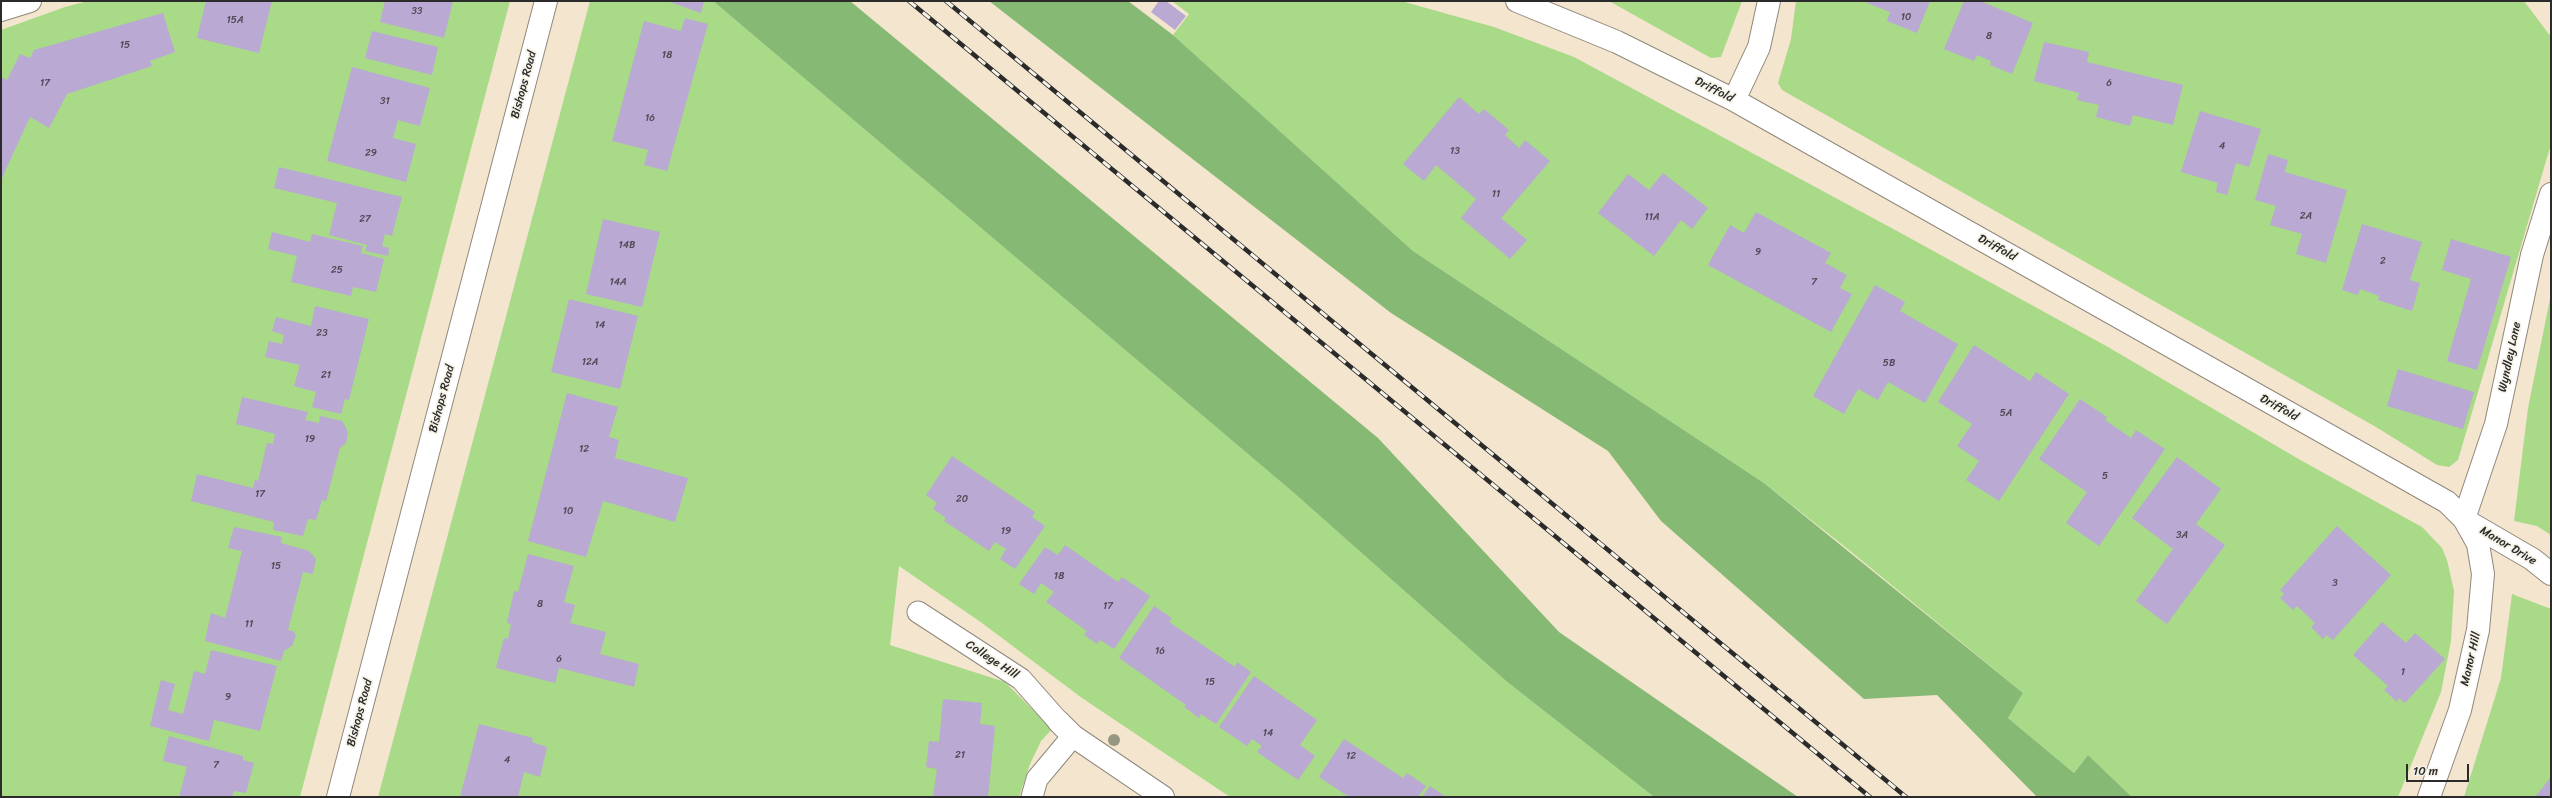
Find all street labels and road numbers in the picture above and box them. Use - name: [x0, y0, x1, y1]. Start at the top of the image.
- street label: Bishops Road: [508, 50, 540, 120]
- street label: Driffold: [1692, 74, 1736, 106]
- street label: Driffold: [1975, 232, 2019, 264]
- street label: Wyndley Lane: [2496, 321, 2524, 393]
- street label: Bishops Road: [426, 364, 458, 434]
- street label: Driffold: [2257, 392, 2301, 424]
- street label: Manor Drive: [2477, 523, 2539, 569]
- street label: Manor Hill: [2458, 631, 2484, 687]
- street label: College Hill: [963, 638, 1021, 682]
- street label: Bishops Road: [344, 678, 376, 748]

